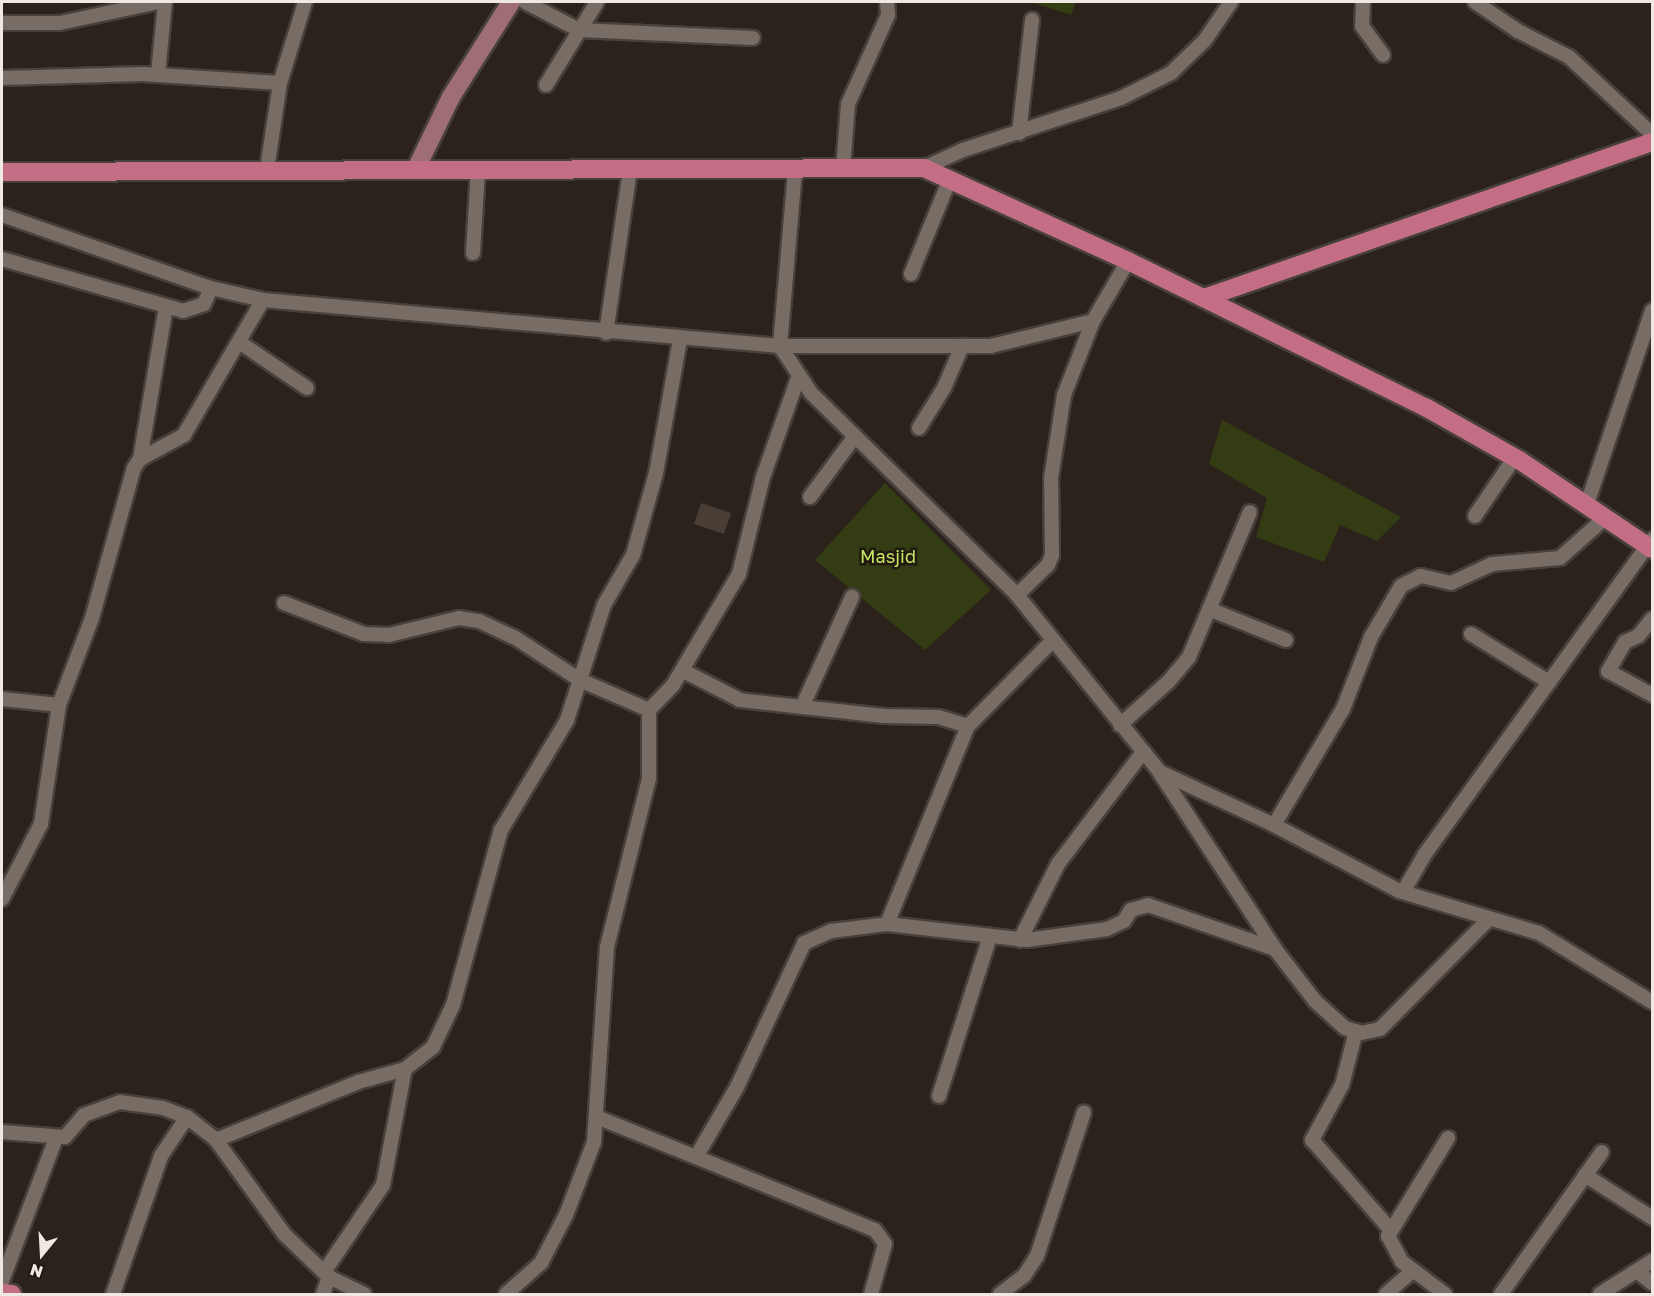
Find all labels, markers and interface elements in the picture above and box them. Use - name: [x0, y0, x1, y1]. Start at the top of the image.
- park label: Masjid: [860, 545, 916, 567]
- north arrow: [12, 1224, 72, 1284]
- text: N: [28, 1260, 45, 1283]

